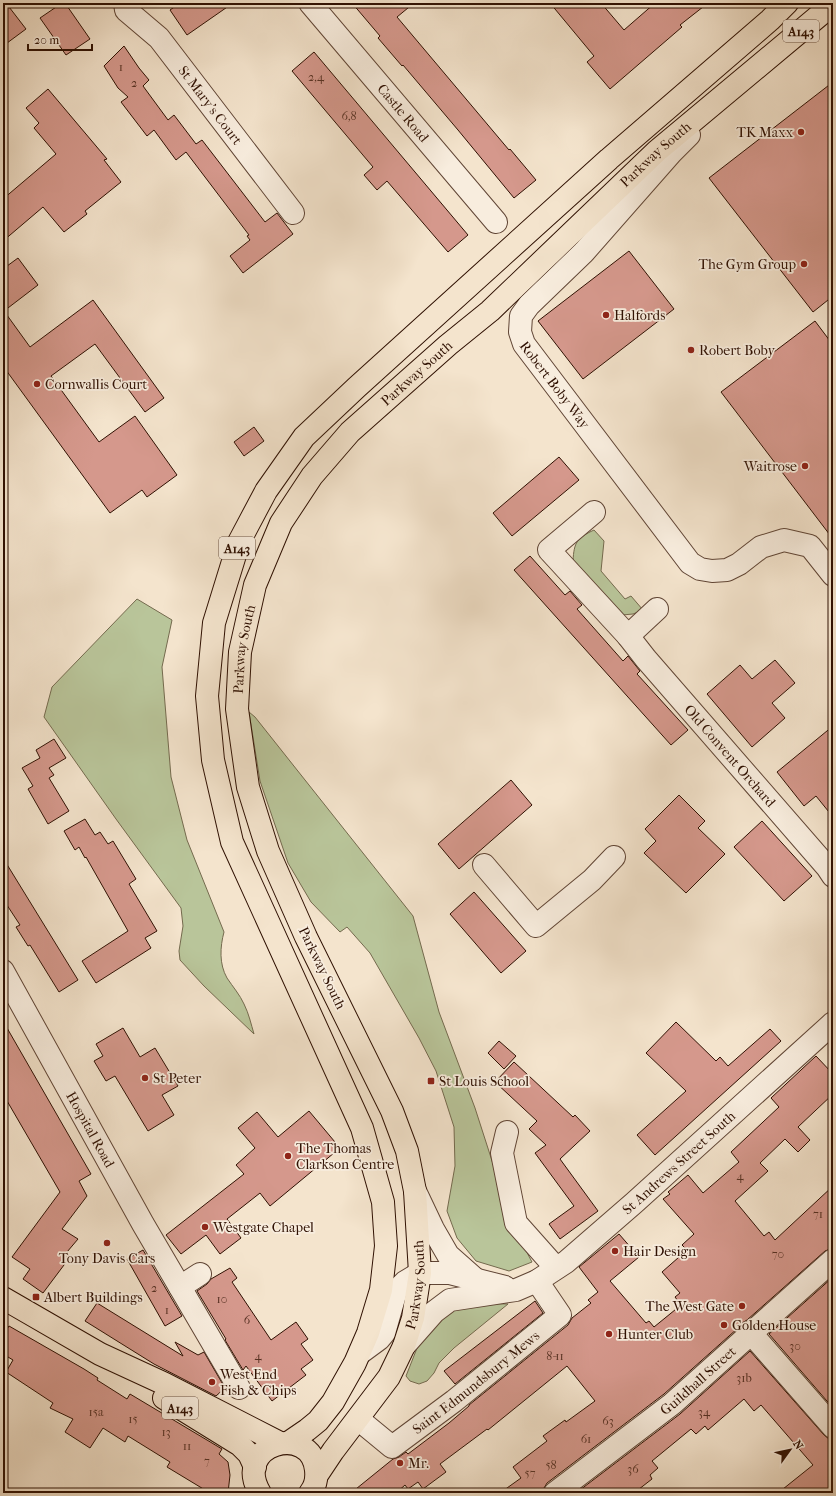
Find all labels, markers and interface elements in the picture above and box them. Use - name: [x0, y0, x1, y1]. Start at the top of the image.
- road number: A143: [783, 20, 819, 42]
- scale bar: [28, 26, 92, 52]
- text: 20 m: [34, 33, 59, 47]
- house number: 1: [119, 60, 123, 74]
- street label: St Mary's Court: [175, 62, 246, 148]
- house number: 2,4: [308, 70, 325, 84]
- house number: 2: [131, 76, 137, 90]
- street label: Castle Road: [374, 80, 433, 146]
- house number: 6,8: [341, 109, 357, 123]
- street label: Parkway South: [616, 118, 694, 191]
- place label: TK Maxx: [736, 124, 794, 141]
- marker: TK Maxx: [796, 127, 806, 137]
- place label: The Gym Group: [698, 256, 796, 273]
- marker: The Gym Group: [799, 259, 809, 269]
- place label: Halfords: [614, 307, 665, 324]
- marker: Halfords: [601, 310, 611, 320]
- street label: Parkway South: [377, 337, 456, 409]
- street label: Robert Boby Way: [516, 338, 594, 432]
- place label: Robert Boby: [699, 342, 775, 359]
- marker: Robert Boby: [686, 345, 696, 355]
- place label: Cornwallis Court: [45, 376, 147, 393]
- marker: Cornwallis Court: [32, 379, 42, 389]
- place label: Waitrose: [743, 458, 797, 475]
- marker: Waitrose: [800, 461, 810, 471]
- road number: A143: [219, 537, 255, 559]
- street label: Parkway South: [229, 603, 259, 694]
- street label: Old Convent Orchard: [681, 701, 780, 811]
- street label: Parkway South: [295, 924, 349, 1012]
- place label: St Peter: [153, 1070, 201, 1087]
- marker: St Peter: [140, 1073, 150, 1083]
- place label: St Louis School: [439, 1073, 529, 1090]
- marker: St Louis School: [426, 1076, 436, 1086]
- street label: Hospital Road: [63, 1088, 119, 1171]
- street label: St Andrews Street South: [619, 1107, 739, 1218]
- place label: The Thomas Clarkson Centre: [296, 1140, 394, 1173]
- marker: The Thomas Clarkson Centre: [283, 1151, 293, 1161]
- house number: 4: [736, 1169, 744, 1183]
- house number: 71: [813, 1207, 823, 1221]
- place label: Westgate Chapel: [212, 1219, 314, 1236]
- marker: Westgate Chapel: [200, 1222, 210, 1232]
- marker: Tony Davis Cars: [102, 1238, 112, 1248]
- street label: Parkway South: [401, 1240, 429, 1331]
- place label: Hair Design: [623, 1243, 696, 1260]
- marker: Hair Design: [610, 1246, 620, 1256]
- house number: 70: [772, 1247, 784, 1261]
- place label: Tony Davis Cars: [59, 1250, 155, 1267]
- house number: 2: [151, 1281, 157, 1295]
- place label: Albert Buildings: [43, 1289, 143, 1306]
- marker: Albert Buildings: [31, 1292, 41, 1302]
- house number: 10: [217, 1292, 227, 1306]
- place label: The West Gate: [645, 1298, 734, 1315]
- marker: The West Gate: [737, 1301, 747, 1311]
- house number: 1: [165, 1303, 169, 1317]
- house number: 6: [244, 1313, 251, 1327]
- place label: Golden House: [732, 1317, 816, 1334]
- marker: Golden House: [719, 1320, 729, 1330]
- place label: Hunter Club: [617, 1326, 693, 1343]
- street label: Saint Edmundsbury Mews: [409, 1327, 543, 1437]
- marker: Hunter Club: [604, 1329, 614, 1339]
- house number: 30: [789, 1339, 801, 1353]
- street label: Guildhall Street: [657, 1342, 739, 1419]
- house number: 4: [254, 1349, 262, 1363]
- house number: 8-11: [546, 1349, 564, 1363]
- place label: West End Fish & Chips: [219, 1366, 296, 1399]
- house number: 31b: [736, 1371, 752, 1385]
- marker: West End Fish & Chips: [207, 1377, 217, 1387]
- road number: A143: [162, 1397, 198, 1419]
- house number: 15a: [89, 1405, 104, 1419]
- house number: 34: [698, 1405, 711, 1419]
- house number: 15: [128, 1412, 138, 1426]
- house number: 63: [602, 1414, 614, 1428]
- house number: 13: [161, 1425, 171, 1439]
- north arrow: [770, 1430, 810, 1470]
- house number: 61: [581, 1432, 591, 1446]
- text: N: [790, 1438, 806, 1452]
- house number: 11: [183, 1439, 191, 1453]
- house number: 7: [204, 1454, 210, 1468]
- place label: Mr.: [408, 1455, 429, 1472]
- marker: Mr.: [395, 1458, 405, 1468]
- house number: 58: [545, 1458, 557, 1472]
- house number: 36: [627, 1462, 639, 1476]
- house number: 57: [525, 1466, 536, 1480]

